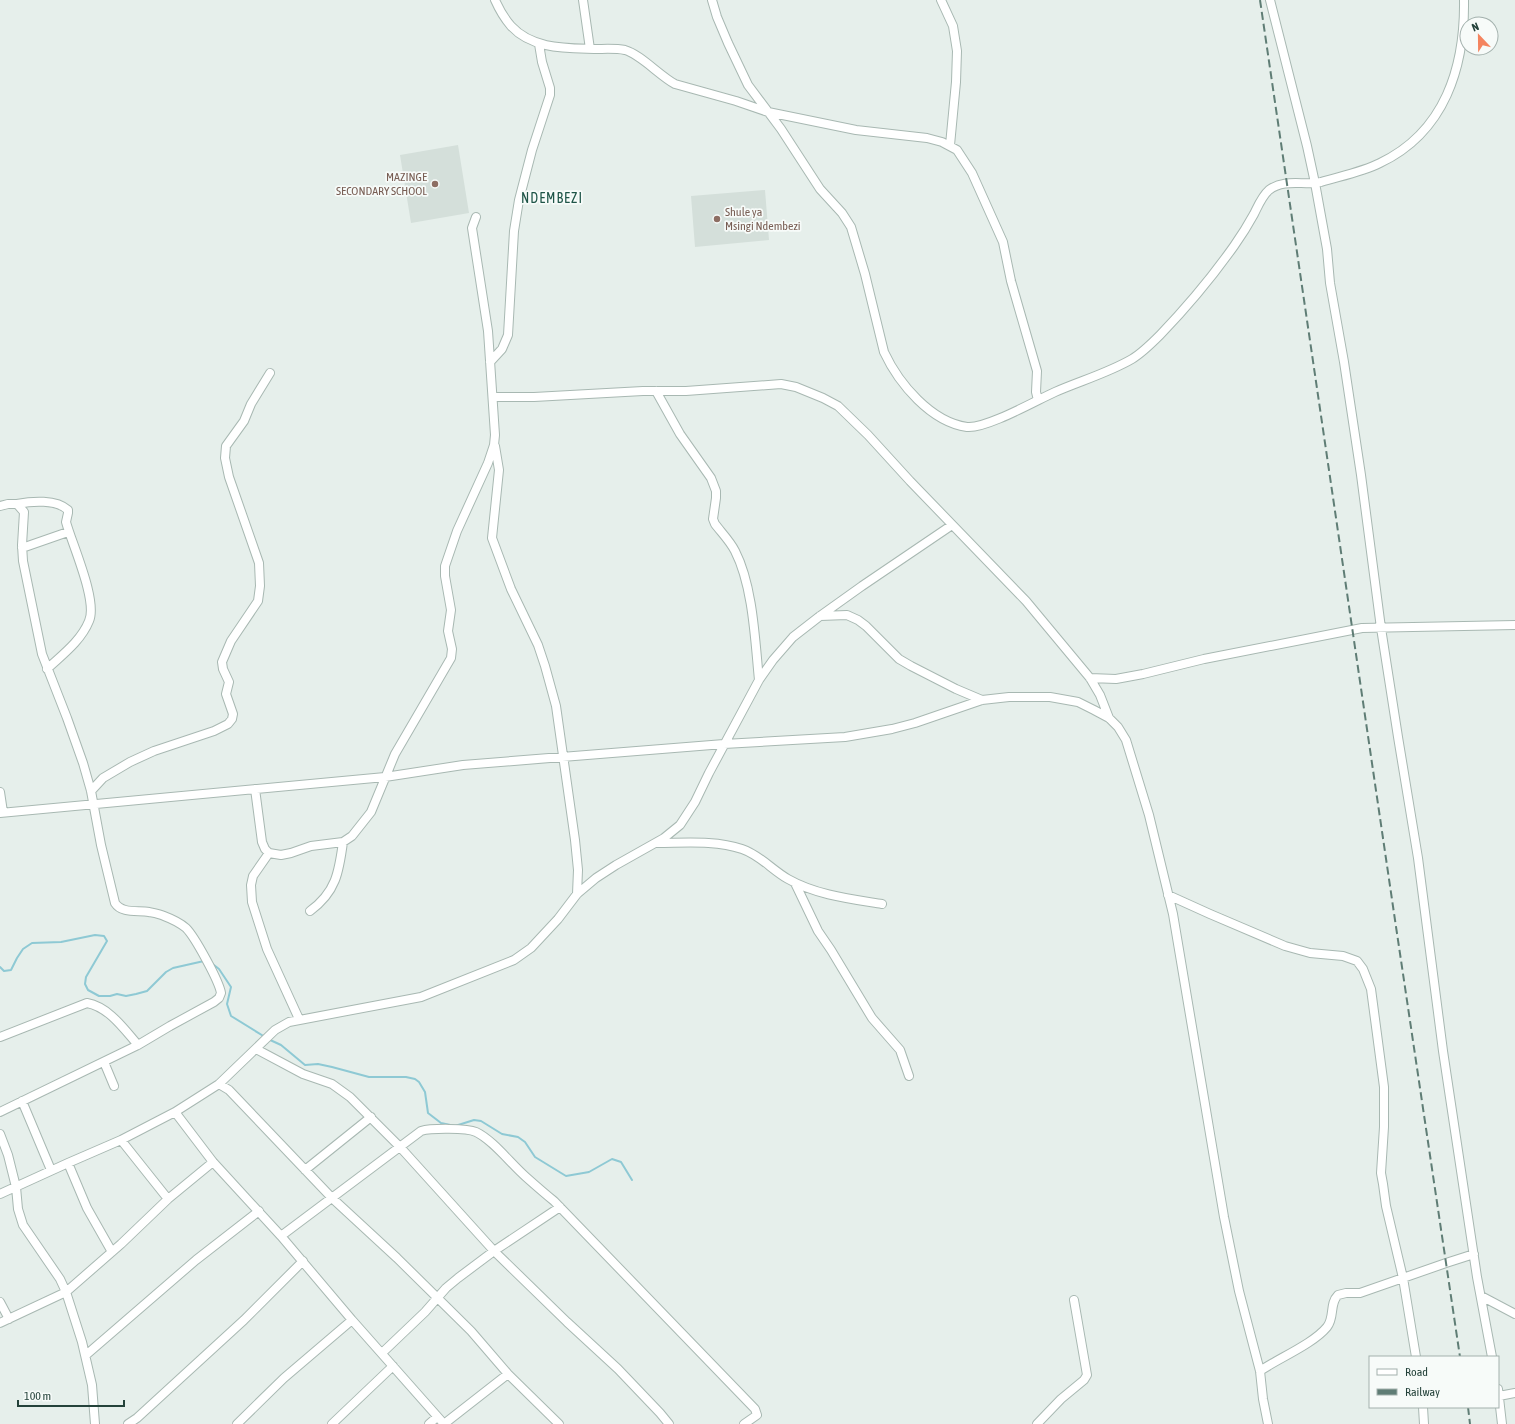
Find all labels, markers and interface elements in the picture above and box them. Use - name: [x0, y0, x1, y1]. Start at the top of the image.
- north arrow: [1459, 16, 1499, 56]
- text: N: [1470, 20, 1481, 34]
- place label: MAZINGE SECONDARY SCHOOL: [336, 170, 427, 198]
- marker: MAZINGE SECONDARY SCHOOL: [430, 179, 440, 189]
- district label: NDEMBEZI: [521, 190, 583, 206]
- place label: Shule ya Msingi Ndembezi: [725, 205, 801, 233]
- marker: Shule ya Msingi Ndembezi: [712, 214, 722, 224]
- legend: [1369, 1356, 1499, 1408]
- text: Road: [1405, 1365, 1428, 1379]
- scale bar: [18, 1382, 124, 1408]
- text: Railway: [1405, 1385, 1440, 1399]
- text: 100 m: [24, 1389, 51, 1403]

